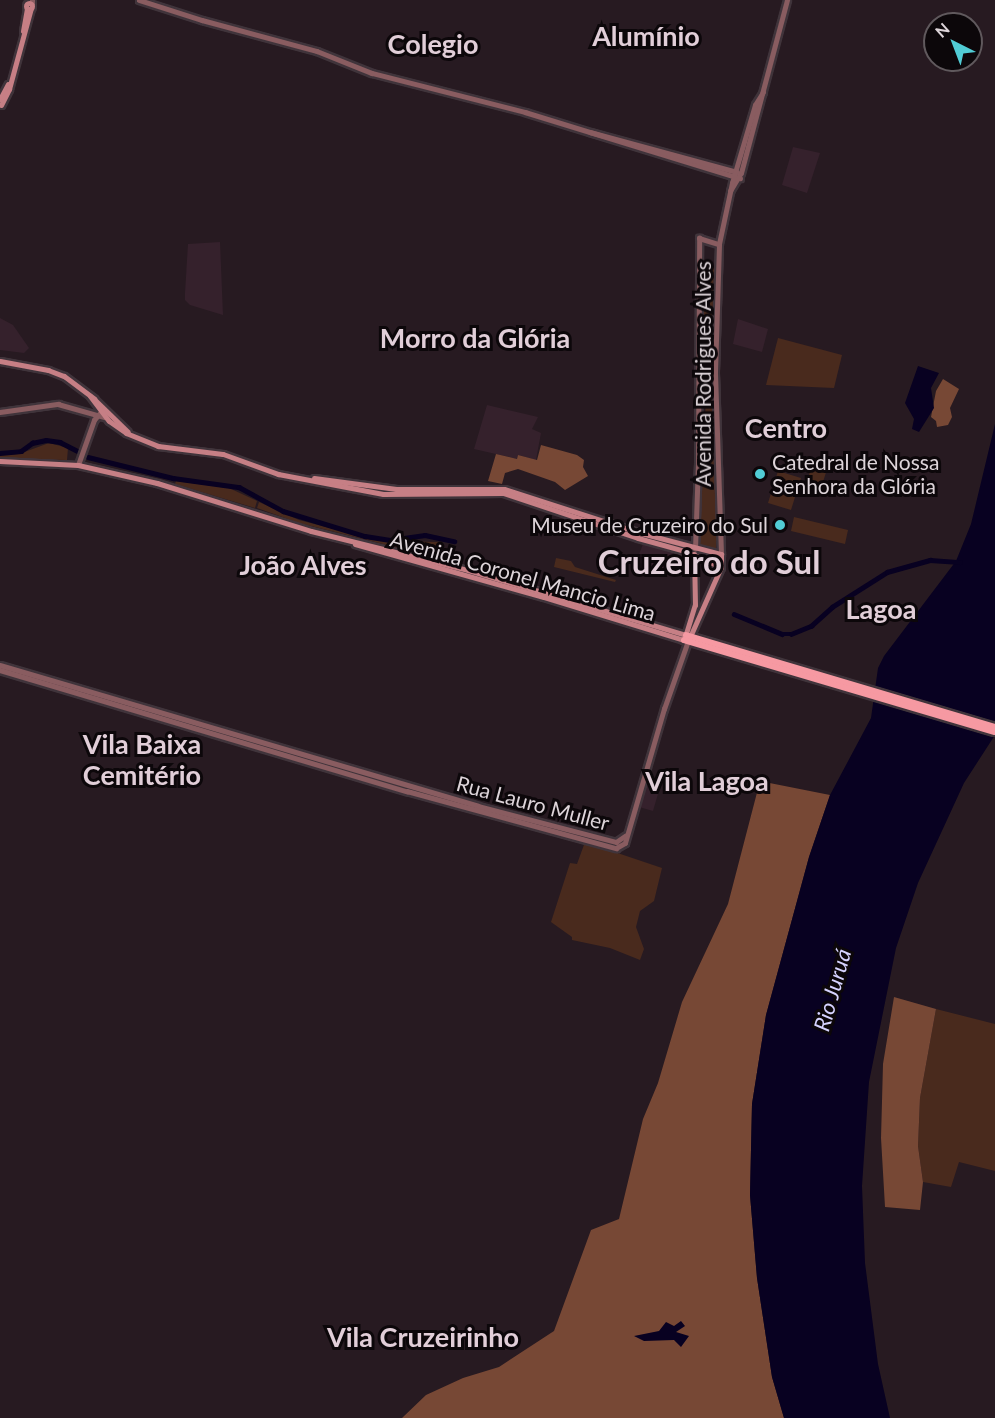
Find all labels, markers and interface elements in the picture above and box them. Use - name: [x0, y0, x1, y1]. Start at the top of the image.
- north arrow: [923, 12, 983, 72]
- text: N: [931, 19, 953, 41]
- district label: Alumínio: [592, 20, 700, 52]
- district label: Colegio: [388, 28, 478, 60]
- street label: Avenida Rodrigues Alves: [690, 261, 716, 487]
- district label: Morro da Glória: [380, 322, 570, 354]
- district label: Centro: [745, 412, 827, 444]
- place label: Catedral de Nossa Senhora da Glória: [772, 449, 939, 499]
- marker: Catedral de Nossa Senhora da Glória: [753, 467, 767, 481]
- place label: Museu de Cruzeiro do Sul: [531, 512, 768, 538]
- marker: Museu de Cruzeiro do Sul: [773, 518, 787, 532]
- street label: Avenida Coronel Mancio Lima: [388, 526, 658, 626]
- district label: Cruzeiro do Sul: [598, 542, 820, 582]
- district label: João Alves: [239, 549, 367, 581]
- district label: Lagoa: [846, 593, 916, 625]
- district label: Vila Baixa Cemitério: [83, 727, 201, 790]
- district label: Vila Lagoa: [645, 765, 769, 797]
- street label: Rua Lauro Muller: [454, 770, 612, 836]
- water label: Rio Juruá: [808, 946, 856, 1034]
- district label: Vila Cruzeirinho: [327, 1321, 519, 1353]

